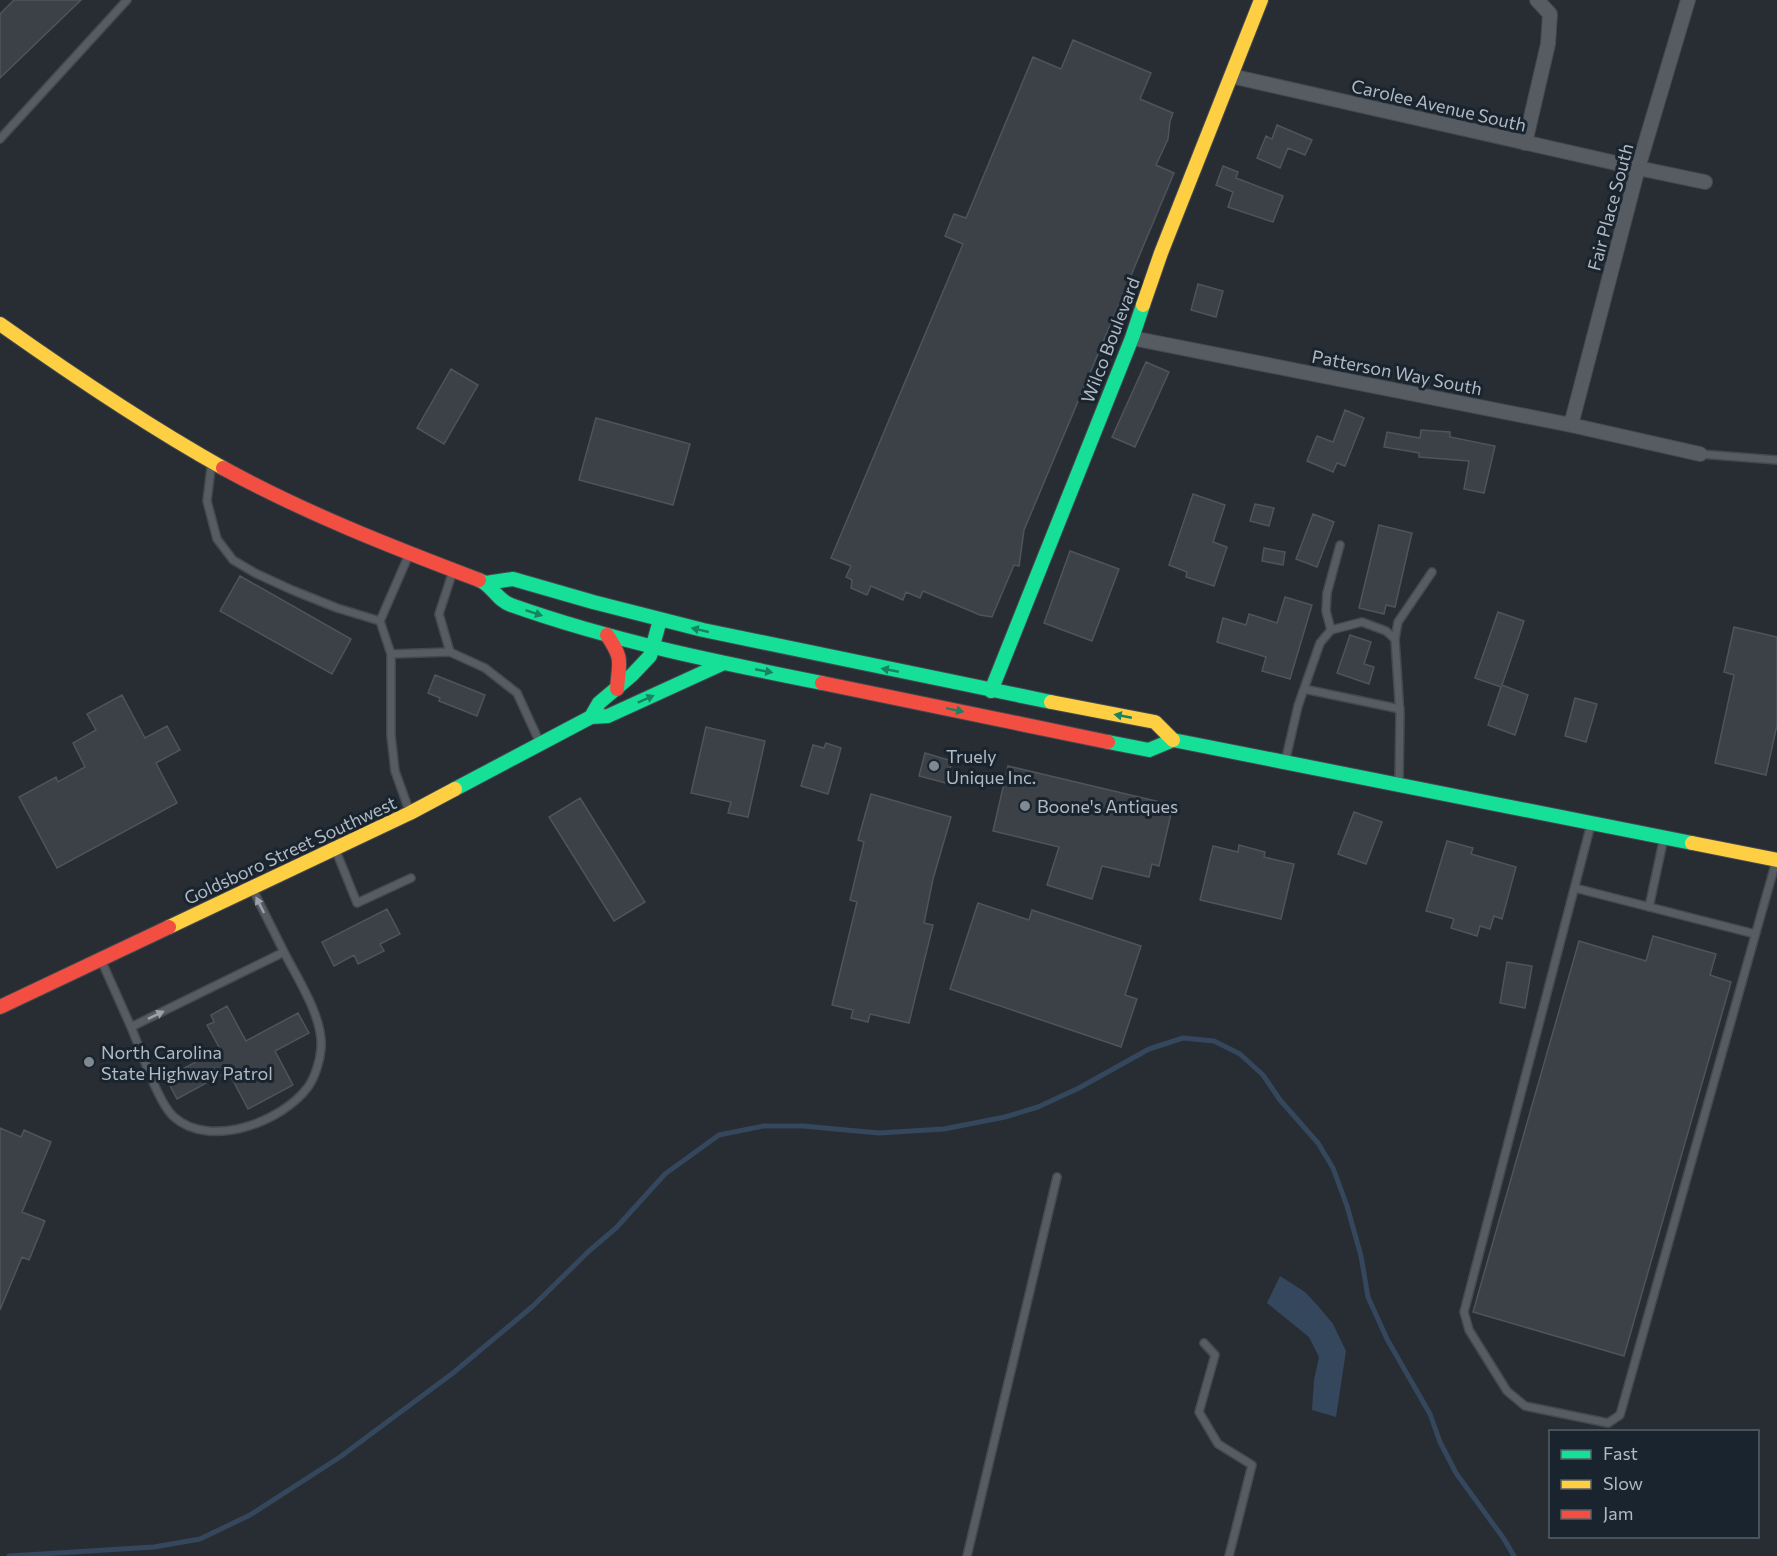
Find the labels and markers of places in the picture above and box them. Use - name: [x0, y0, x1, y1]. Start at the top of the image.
- place label: Truely Unique Inc.: [946, 745, 1036, 788]
- marker: Truely Unique Inc.: [927, 759, 941, 773]
- place label: Boone's Antiques: [1037, 795, 1178, 817]
- marker: Boone's Antiques: [1018, 799, 1032, 813]
- place label: North Carolina State Highway Patrol: [101, 1041, 273, 1084]
- marker: North Carolina State Highway Patrol: [82, 1055, 96, 1069]

